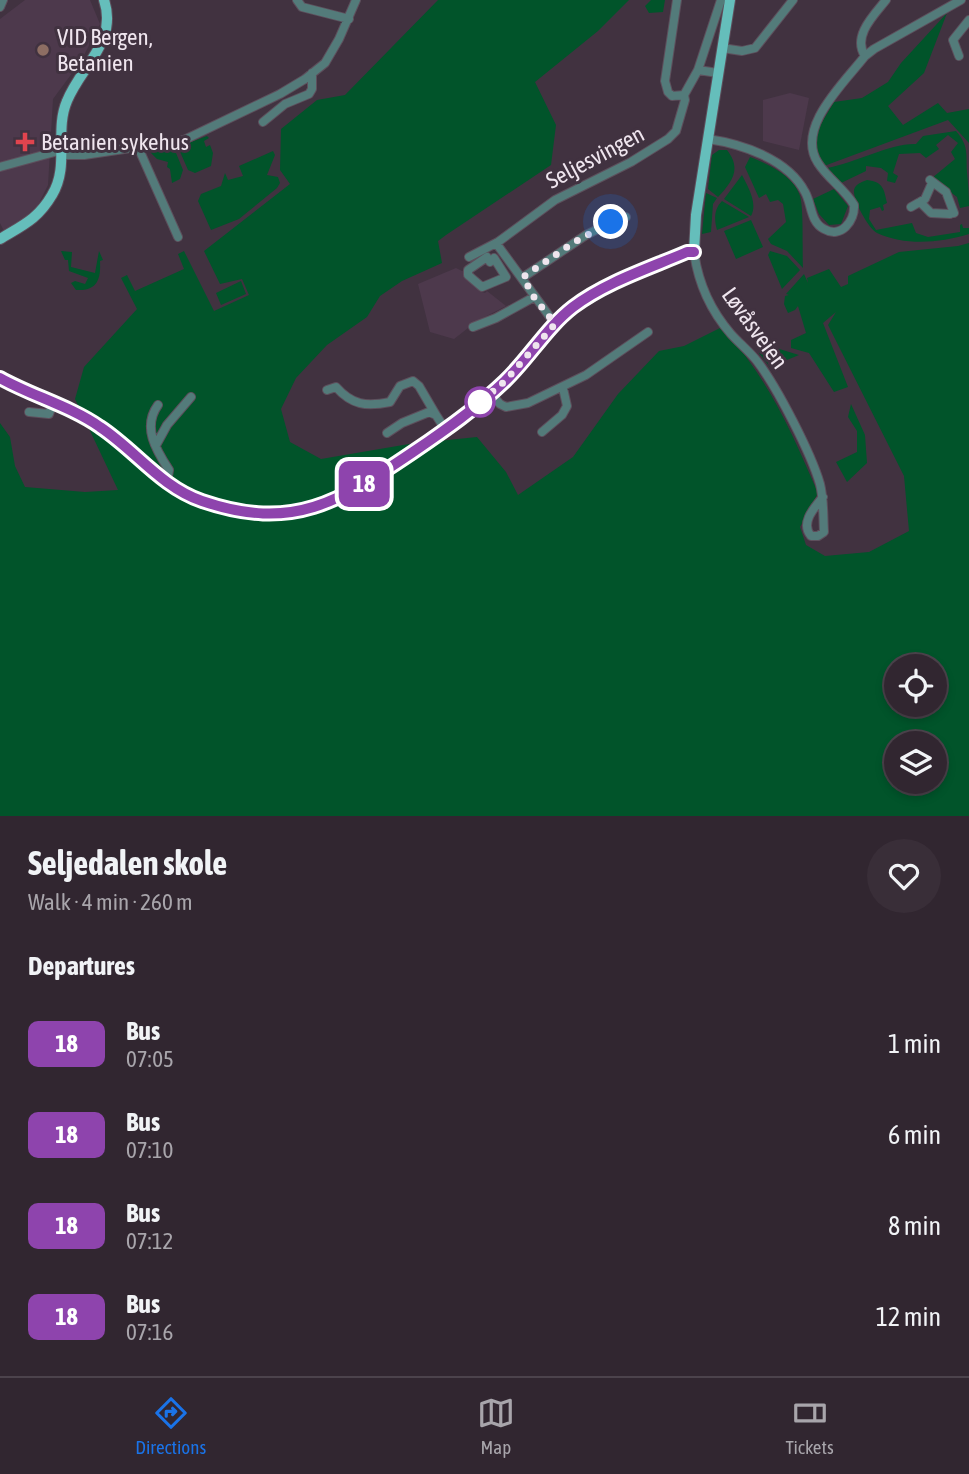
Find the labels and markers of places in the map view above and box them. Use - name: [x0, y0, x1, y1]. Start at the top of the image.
- place label: VID Bergen, Betanien: [57, 24, 153, 76]
- marker: VID Bergen, Betanien: [35, 42, 51, 58]
- place label: Betanien sykehus: [41, 129, 189, 155]
- marker: Betanien sykehus: [15, 132, 35, 152]
- unlabelled marker: [465, 387, 495, 417]

